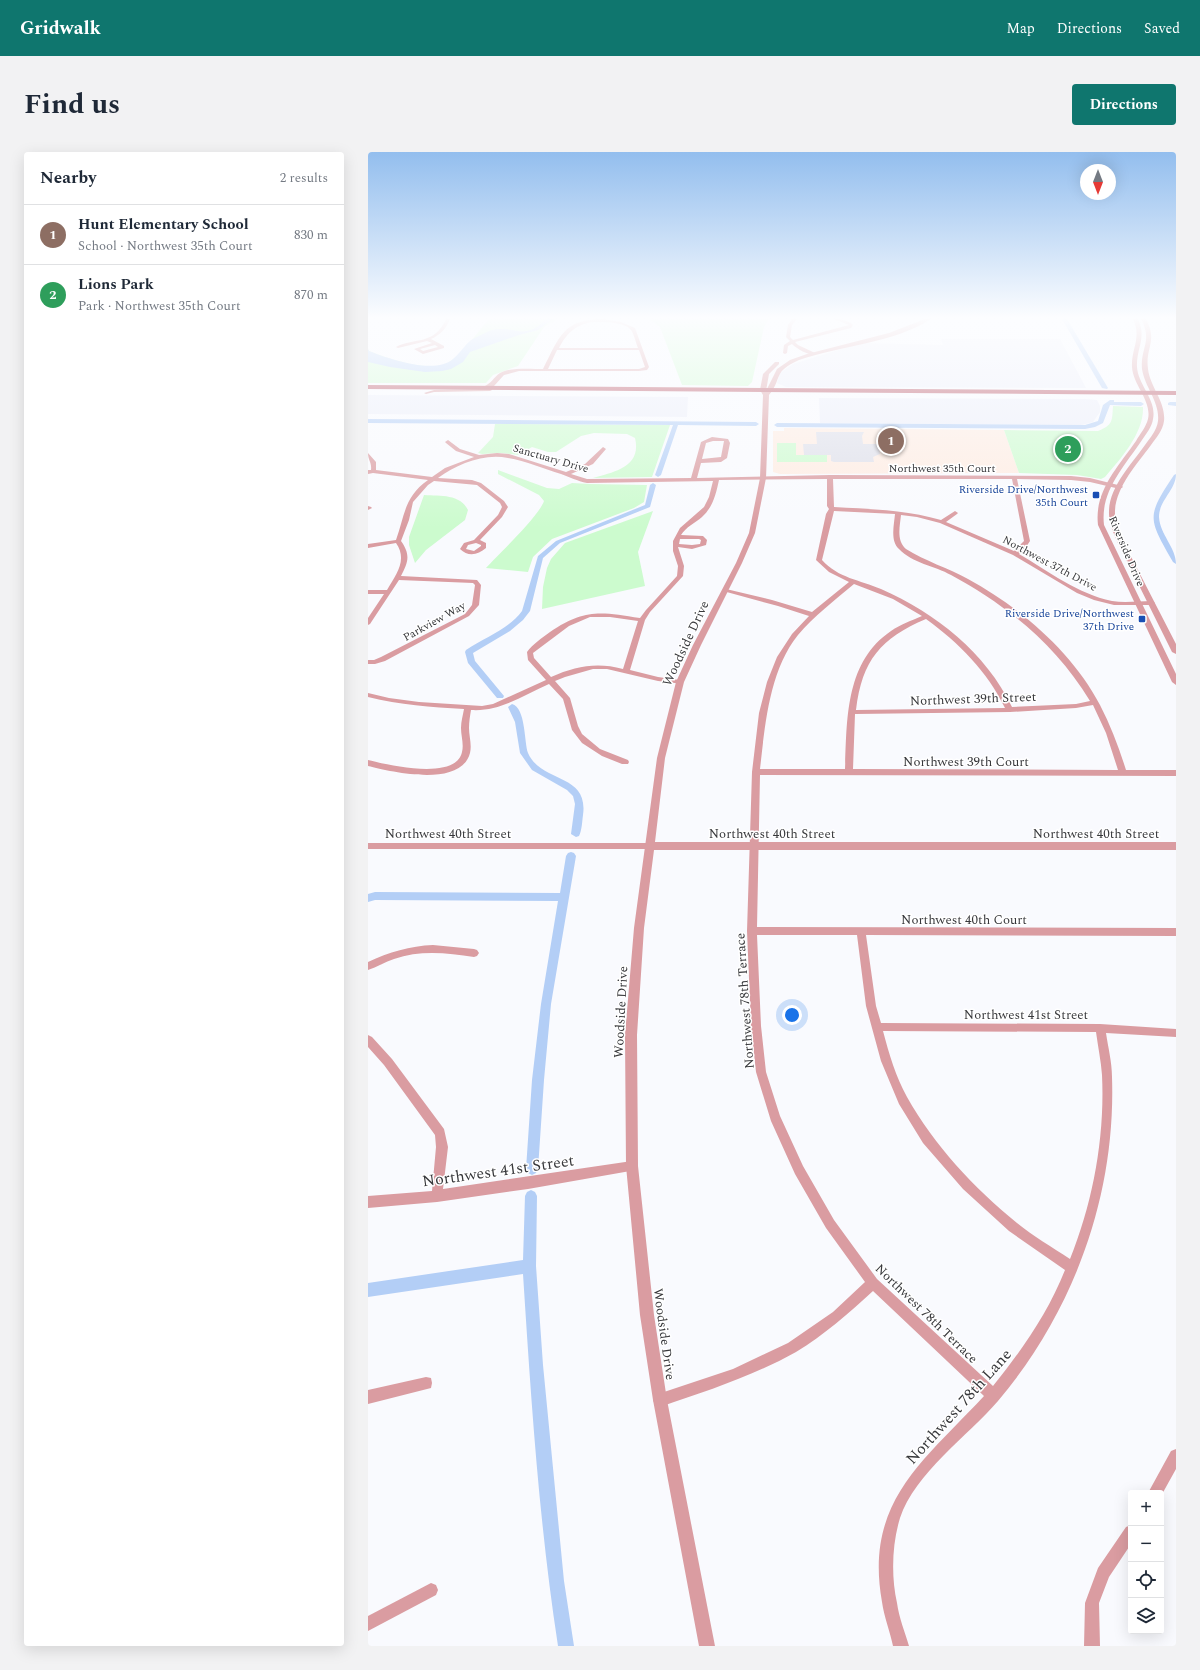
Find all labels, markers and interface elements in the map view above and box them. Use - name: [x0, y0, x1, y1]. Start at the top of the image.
- text: Gridwalk: [20, 14, 101, 43]
- text: Map: [1007, 18, 1035, 39]
- text: Directions: [1057, 18, 1122, 39]
- text: Saved: [1144, 18, 1180, 39]
- text: Find us: [24, 83, 120, 126]
- button: Directions: [1072, 84, 1176, 125]
- north arrow: [1080, 164, 1116, 200]
- text: Nearby: [40, 165, 96, 191]
- text: 2 results: [280, 168, 328, 188]
- text: Hunt Elementary School: [78, 213, 249, 236]
- text: 1: [49, 225, 57, 245]
- text: 830 m: [294, 225, 328, 245]
- text: School · Northwest 35th Court: [78, 236, 253, 256]
- text: Lions Park: [78, 273, 154, 296]
- text: 2: [49, 285, 57, 305]
- text: 870 m: [294, 285, 328, 305]
- text: Park · Northwest 35th Court: [78, 296, 241, 316]
- pin: 1: [878, 426, 904, 456]
- pin: 2: [1055, 434, 1081, 464]
- street label: Sanctuary Drive: [511, 440, 591, 477]
- street label: Northwest 35th Court: [889, 460, 995, 477]
- place label: Riverside Drive/Northwest 35th Court: [959, 481, 1088, 511]
- marker: Riverside Drive/Northwest 35th Court: [1091, 490, 1101, 500]
- street label: Riverside Drive: [1104, 513, 1149, 589]
- street label: Northwest 37th Drive: [999, 531, 1100, 596]
- street label: Parkview Way: [400, 597, 469, 646]
- street label: Woodside Drive: [657, 597, 714, 689]
- place label: Riverside Drive/Northwest 37th Drive: [1005, 605, 1134, 635]
- marker: Riverside Drive/Northwest 37th Drive: [1137, 614, 1147, 624]
- street label: Northwest 39th Street: [909, 687, 1037, 711]
- street label: Northwest 39th Court: [903, 752, 1029, 772]
- street label: Northwest 40th Street: [385, 824, 512, 844]
- street label: Northwest 40th Street: [709, 824, 836, 844]
- street label: Northwest 40th Street: [1033, 824, 1160, 844]
- street label: Northwest 40th Court: [901, 910, 1027, 930]
- street label: Northwest 78th Terrace: [730, 932, 760, 1070]
- street label: Woodside Drive: [609, 965, 633, 1059]
- your location: [782, 1005, 802, 1025]
- street label: Northwest 41st Street: [964, 1005, 1089, 1025]
- street label: Northwest 41st Street: [421, 1148, 576, 1194]
- street label: Northwest 78th Terrace: [870, 1259, 982, 1368]
- street label: Woodside Drive: [648, 1287, 680, 1381]
- street label: Northwest 78th Lane: [900, 1343, 1017, 1470]
- map controls: [1128, 1490, 1164, 1634]
- button: +: [1128, 1490, 1164, 1526]
- button: −: [1128, 1526, 1164, 1562]
- button: locate: [1128, 1562, 1164, 1598]
- button: layers: [1128, 1598, 1164, 1634]

